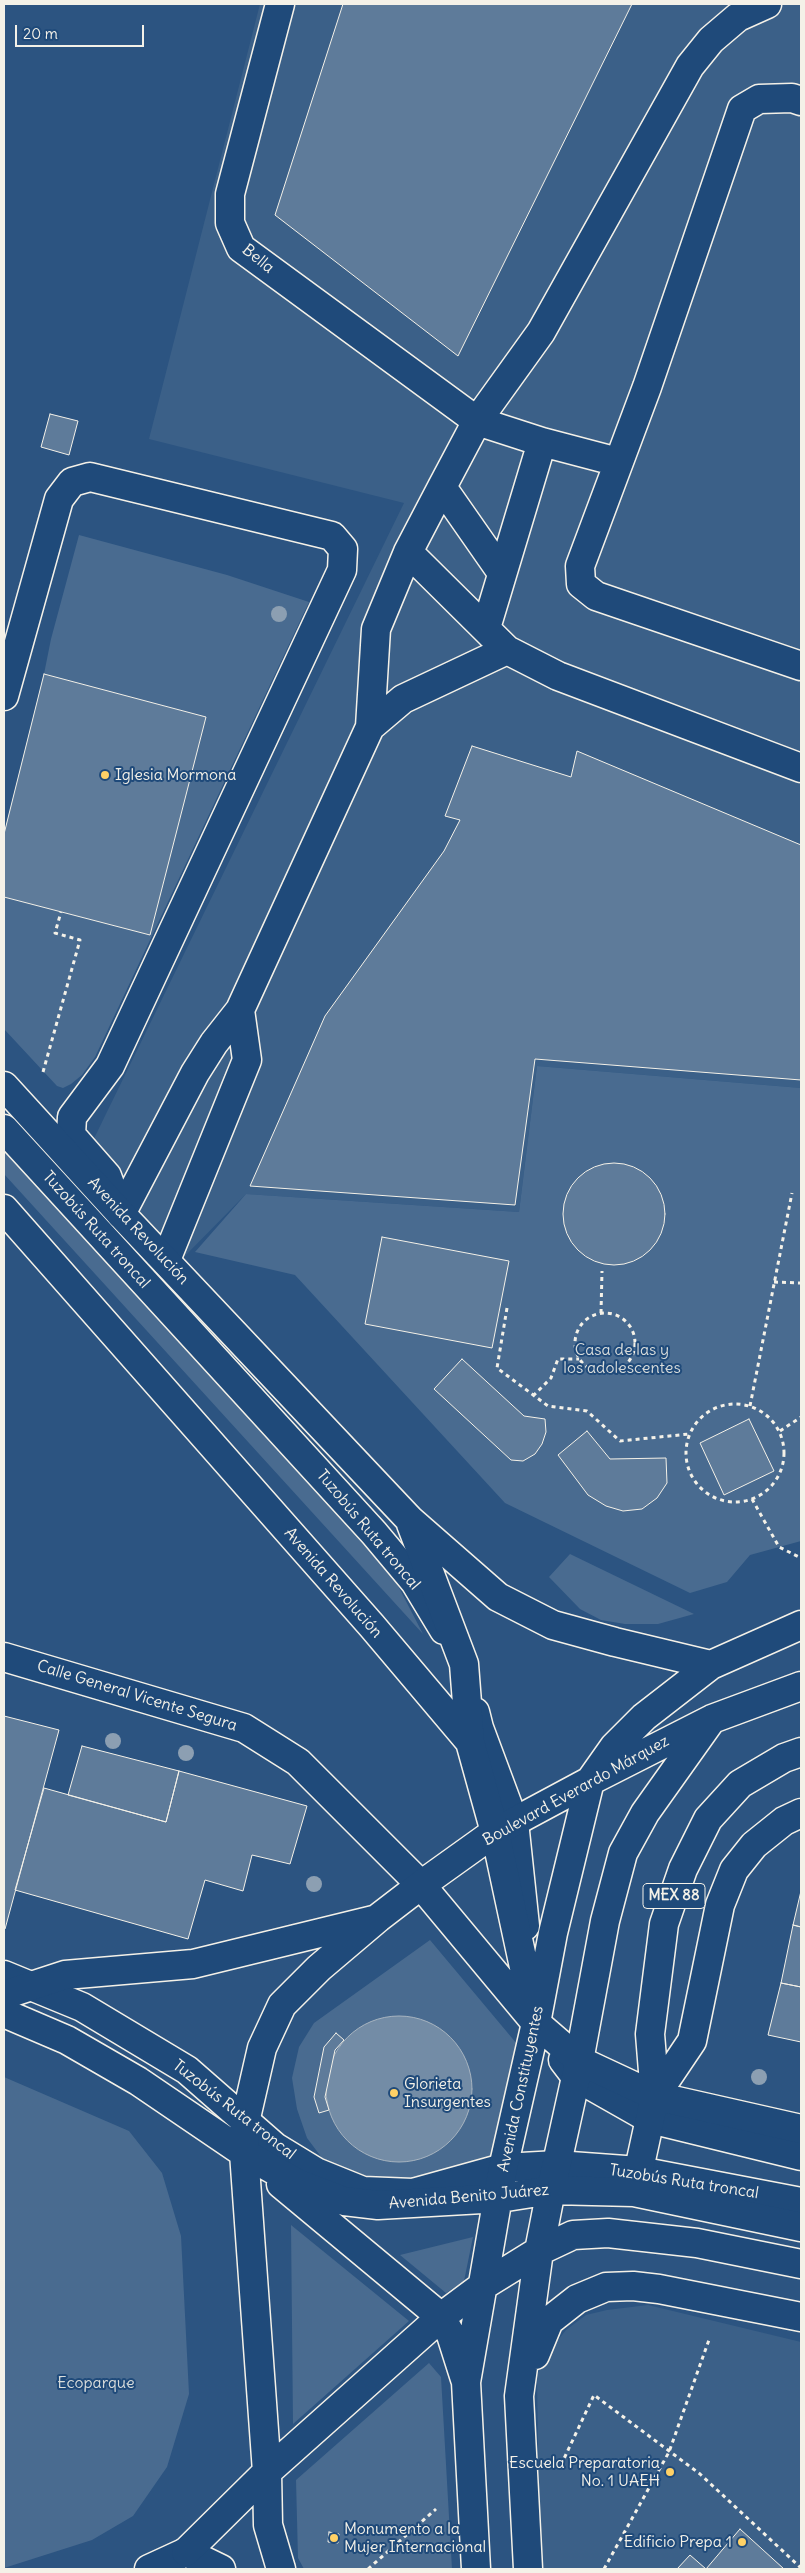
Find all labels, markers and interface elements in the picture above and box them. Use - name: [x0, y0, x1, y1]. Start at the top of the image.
- scale bar: [18, 15, 146, 47]
- text: 20 m: [23, 24, 58, 43]
- street label: Bella: [238, 240, 278, 278]
- place label: Iglesia Mormona: [115, 765, 236, 785]
- marker: Iglesia Mormona: [99, 769, 111, 781]
- street label: Tuzobús Ruta troncal: [38, 1168, 154, 1292]
- street label: Avenida Revolución: [83, 1173, 193, 1289]
- park label: Casa de las y los adolescentes: [563, 1340, 681, 1378]
- street label: Tuzobús Ruta troncal: [312, 1466, 424, 1594]
- street label: Avenida Revolución: [280, 1524, 386, 1642]
- street label: Calle General Vicente Segura: [35, 1656, 239, 1736]
- street label: Boulevard Everardo Márquez: [480, 1732, 672, 1850]
- road number: MEX 88: [643, 1884, 705, 1908]
- street label: Avenida Constituyentes: [494, 2004, 548, 2174]
- street label: Tuzobús Ruta troncal: [169, 2056, 299, 2164]
- place label: Glorieta Insurgentes: [404, 2074, 491, 2112]
- marker: Glorieta Insurgentes: [388, 2087, 400, 2099]
- street label: Tuzobús Ruta troncal: [608, 2161, 760, 2203]
- street label: Avenida Benito Juárez: [388, 2180, 550, 2214]
- park label: Ecoparque: [57, 2373, 135, 2393]
- place label: Escuela Preparatoria No. 1 UAEH: [509, 2453, 660, 2491]
- marker: Escuela Preparatoria No. 1 UAEH: [664, 2466, 676, 2478]
- place label: Monumento a la Mujer Internacional: [344, 2519, 486, 2557]
- marker: Monumento a la Mujer Internacional: [328, 2532, 340, 2544]
- place label: Edificio Prepa 1: [624, 2532, 732, 2552]
- marker: Edificio Prepa 1: [736, 2536, 748, 2548]

